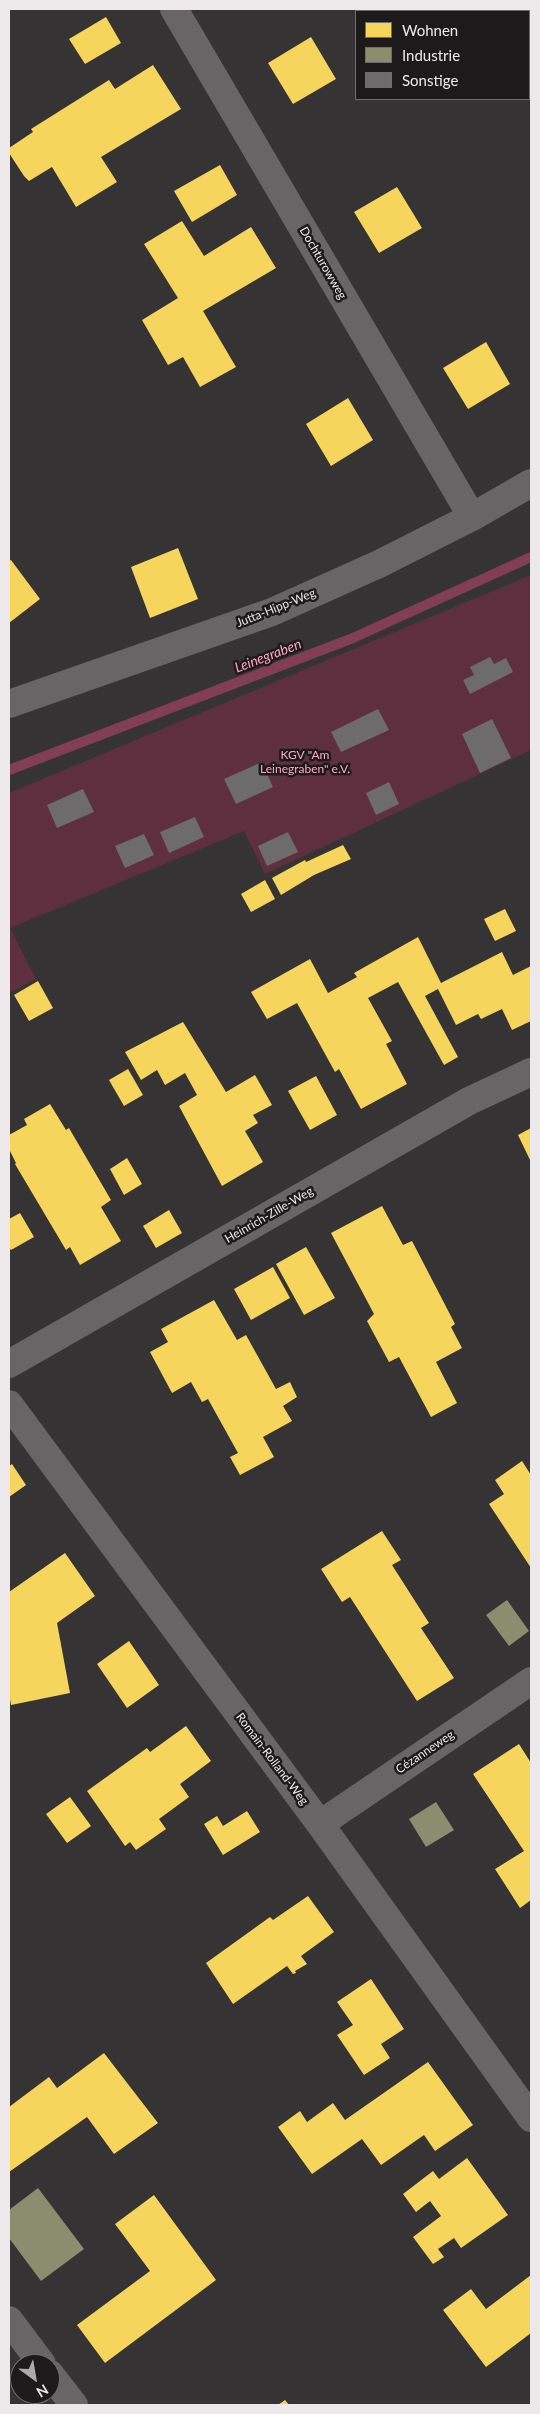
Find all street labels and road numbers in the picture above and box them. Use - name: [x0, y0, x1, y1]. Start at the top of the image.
- street label: Dochturowweg: [296, 224, 350, 302]
- street label: Jutta-Hipp-Weg: [234, 586, 318, 630]
- street label: Heinrich-Zille-Weg: [222, 1184, 316, 1246]
- street label: Romain-Rolland-Weg: [233, 1710, 311, 1808]
- street label: Cézanneweg: [393, 1727, 457, 1777]

